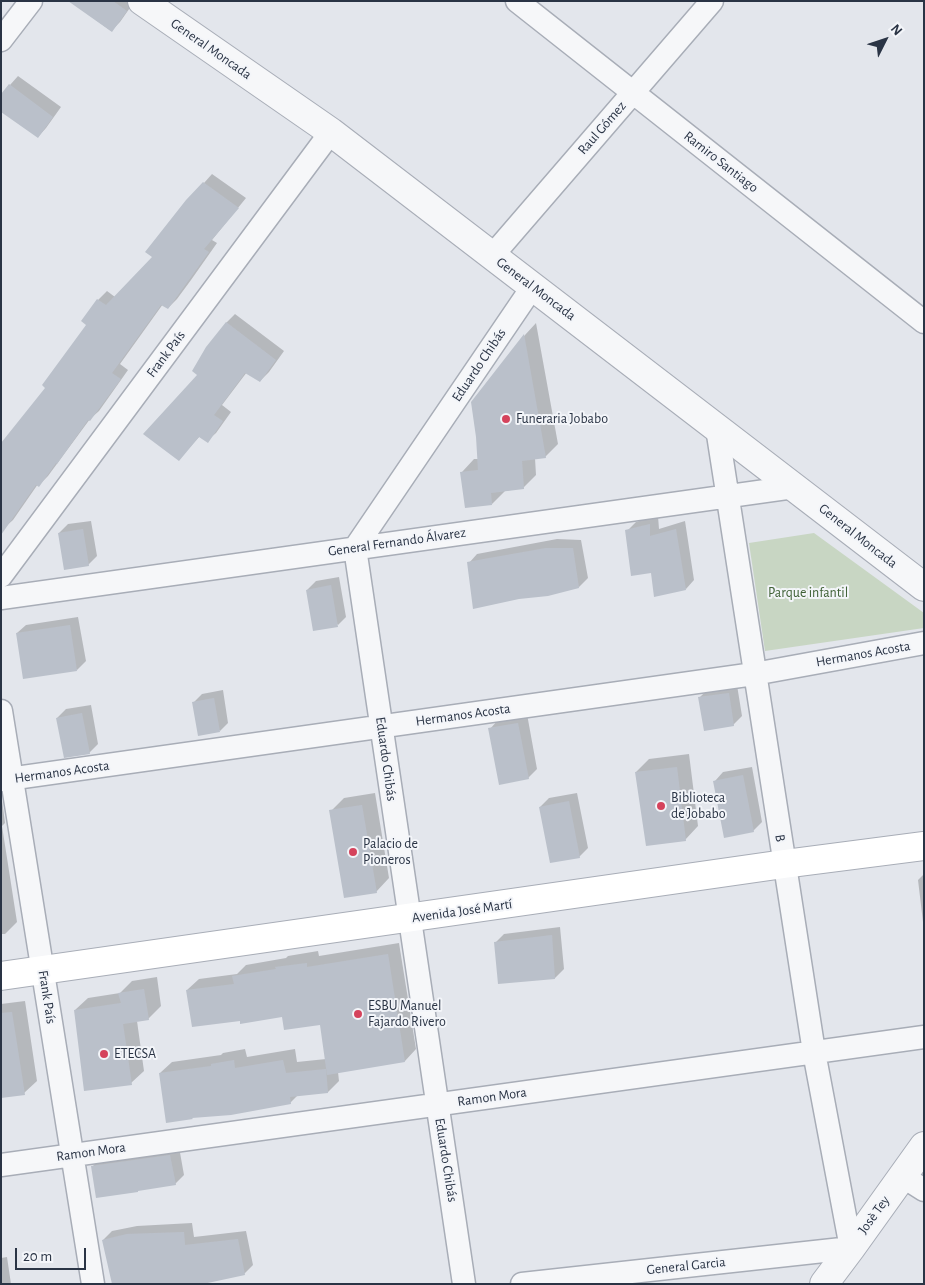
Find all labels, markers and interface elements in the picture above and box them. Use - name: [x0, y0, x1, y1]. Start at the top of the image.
- street label: General Moncada: [167, 15, 255, 83]
- north arrow: [860, 15, 910, 65]
- text: N: [888, 22, 905, 38]
- street label: Raul Gómez: [574, 98, 630, 158]
- street label: Ramiro Santiago: [680, 128, 762, 196]
- street label: General Moncada: [493, 254, 579, 324]
- street label: Eduardo Chibás: [448, 325, 510, 405]
- street label: Frank País: [143, 327, 189, 381]
- place label: Funeraria Jobabo: [516, 411, 608, 427]
- marker: Funeraria Jobabo: [500, 413, 512, 425]
- street label: General Moncada: [815, 500, 901, 572]
- street label: General Fernando Álvarez: [327, 524, 467, 560]
- park label: Parque infantil: [768, 585, 848, 601]
- street label: Hermanos Acosta: [814, 637, 912, 671]
- street label: Hermanos Acosta: [414, 700, 512, 730]
- street label: Eduardo Chibás: [372, 716, 400, 802]
- street label: Hermanos Acosta: [13, 757, 111, 787]
- place label: Biblioteca de Jobabo: [671, 790, 726, 822]
- marker: Biblioteca de Jobabo: [655, 800, 667, 812]
- street label: B: [771, 833, 789, 843]
- place label: Palacio de Pioneros: [363, 836, 418, 869]
- marker: Palacio de Pioneros: [347, 846, 359, 858]
- street label: Avenida José Martí: [411, 896, 513, 926]
- street label: Frank País: [34, 969, 60, 1025]
- place label: ESBU Manuel Fajardo Rivero: [368, 998, 446, 1030]
- marker: ESBU Manuel Fajardo Rivero: [352, 1008, 364, 1020]
- place label: ETECSA: [114, 1046, 156, 1062]
- marker: ETECSA: [98, 1048, 110, 1060]
- street label: Ramon Mora: [456, 1084, 528, 1110]
- street label: Eduardo Chibás: [431, 1117, 461, 1203]
- street label: Ramon Mora: [55, 1139, 127, 1165]
- street label: Josè Tey: [854, 1193, 894, 1237]
- scale bar: [18, 1238, 89, 1270]
- text: 20 m: [23, 1249, 52, 1264]
- street label: General Garcia: [646, 1254, 726, 1278]

